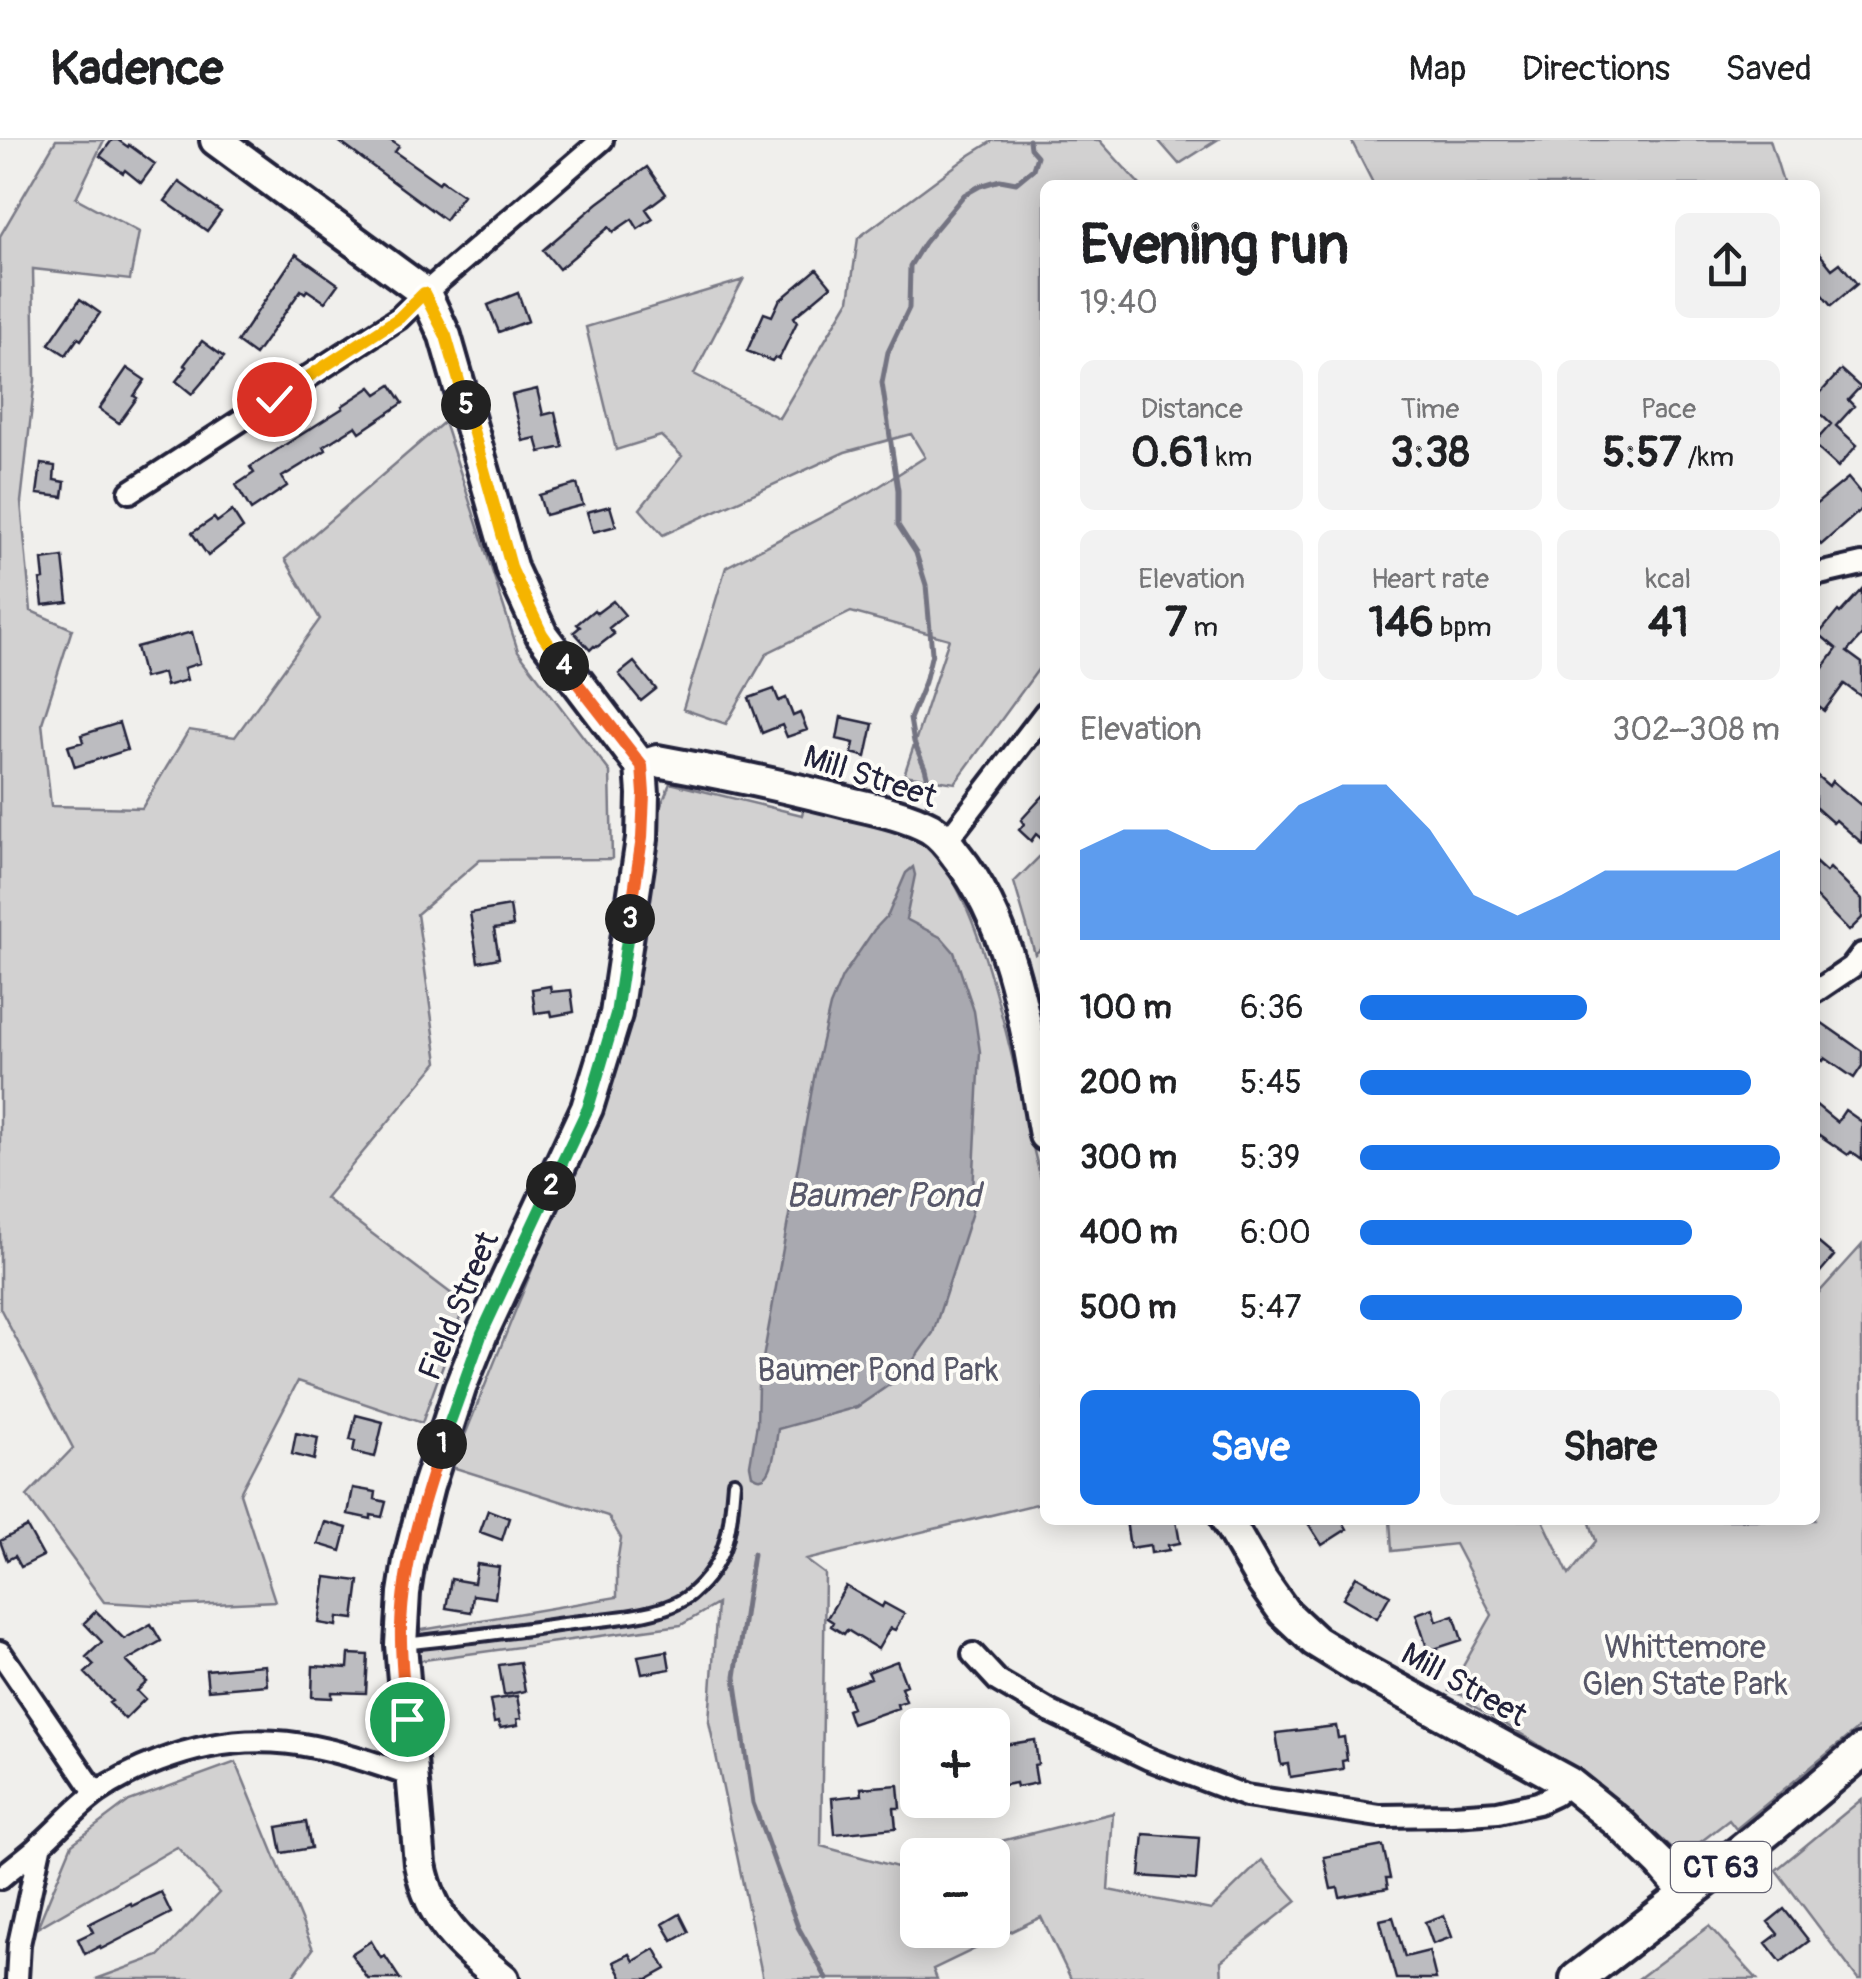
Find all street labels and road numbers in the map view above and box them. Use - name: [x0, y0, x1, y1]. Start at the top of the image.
- street label: Mill Street: [798, 737, 942, 817]
- street label: Field Street: [410, 1225, 508, 1386]
- street label: Mill Street: [1394, 1634, 1534, 1736]
- road number: CT 63: [1671, 1842, 1771, 1892]

